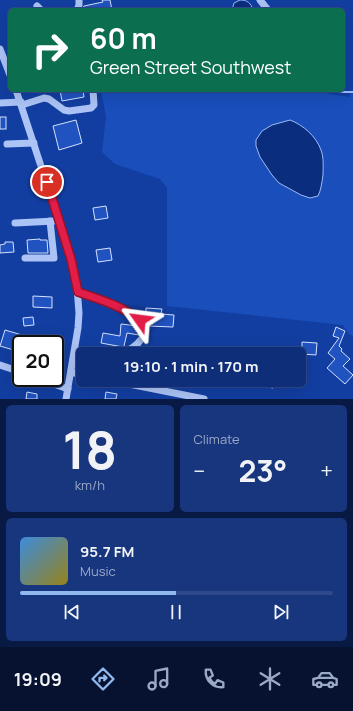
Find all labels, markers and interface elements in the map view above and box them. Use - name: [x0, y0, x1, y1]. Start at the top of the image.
- text: 60 m: [90, 19, 157, 57]
- icon: right: [24, 24, 76, 76]
- text: Green Street Southwest: [90, 55, 292, 79]
- pin: [30, 165, 64, 199]
- icon: arrive: [36, 171, 58, 193]
- position arrow: [119, 299, 161, 341]
- speed limit sign: 20: [12, 335, 64, 387]
- text: 19:10 · 1 min · 170 m: [123, 356, 259, 377]
- text: 18: [62, 414, 117, 485]
- text: Climate: [194, 430, 240, 448]
- text: 23°: [238, 450, 287, 491]
- text: −: [194, 456, 205, 486]
- text: +: [320, 456, 333, 486]
- text: km/h: [75, 476, 105, 494]
- text: 95.7 FM: [80, 541, 134, 562]
- text: Music: [80, 562, 116, 580]
- icon: previous: [61, 601, 83, 623]
- icon: pause: [165, 601, 187, 623]
- icon: next: [270, 601, 292, 623]
- icon: directions: [89, 665, 117, 693]
- icon: music: [145, 665, 173, 693]
- icon: phone: [200, 665, 228, 693]
- icon: climate: [256, 665, 284, 693]
- icon: car: [311, 665, 339, 693]
- text: 19:09: [14, 667, 62, 691]

